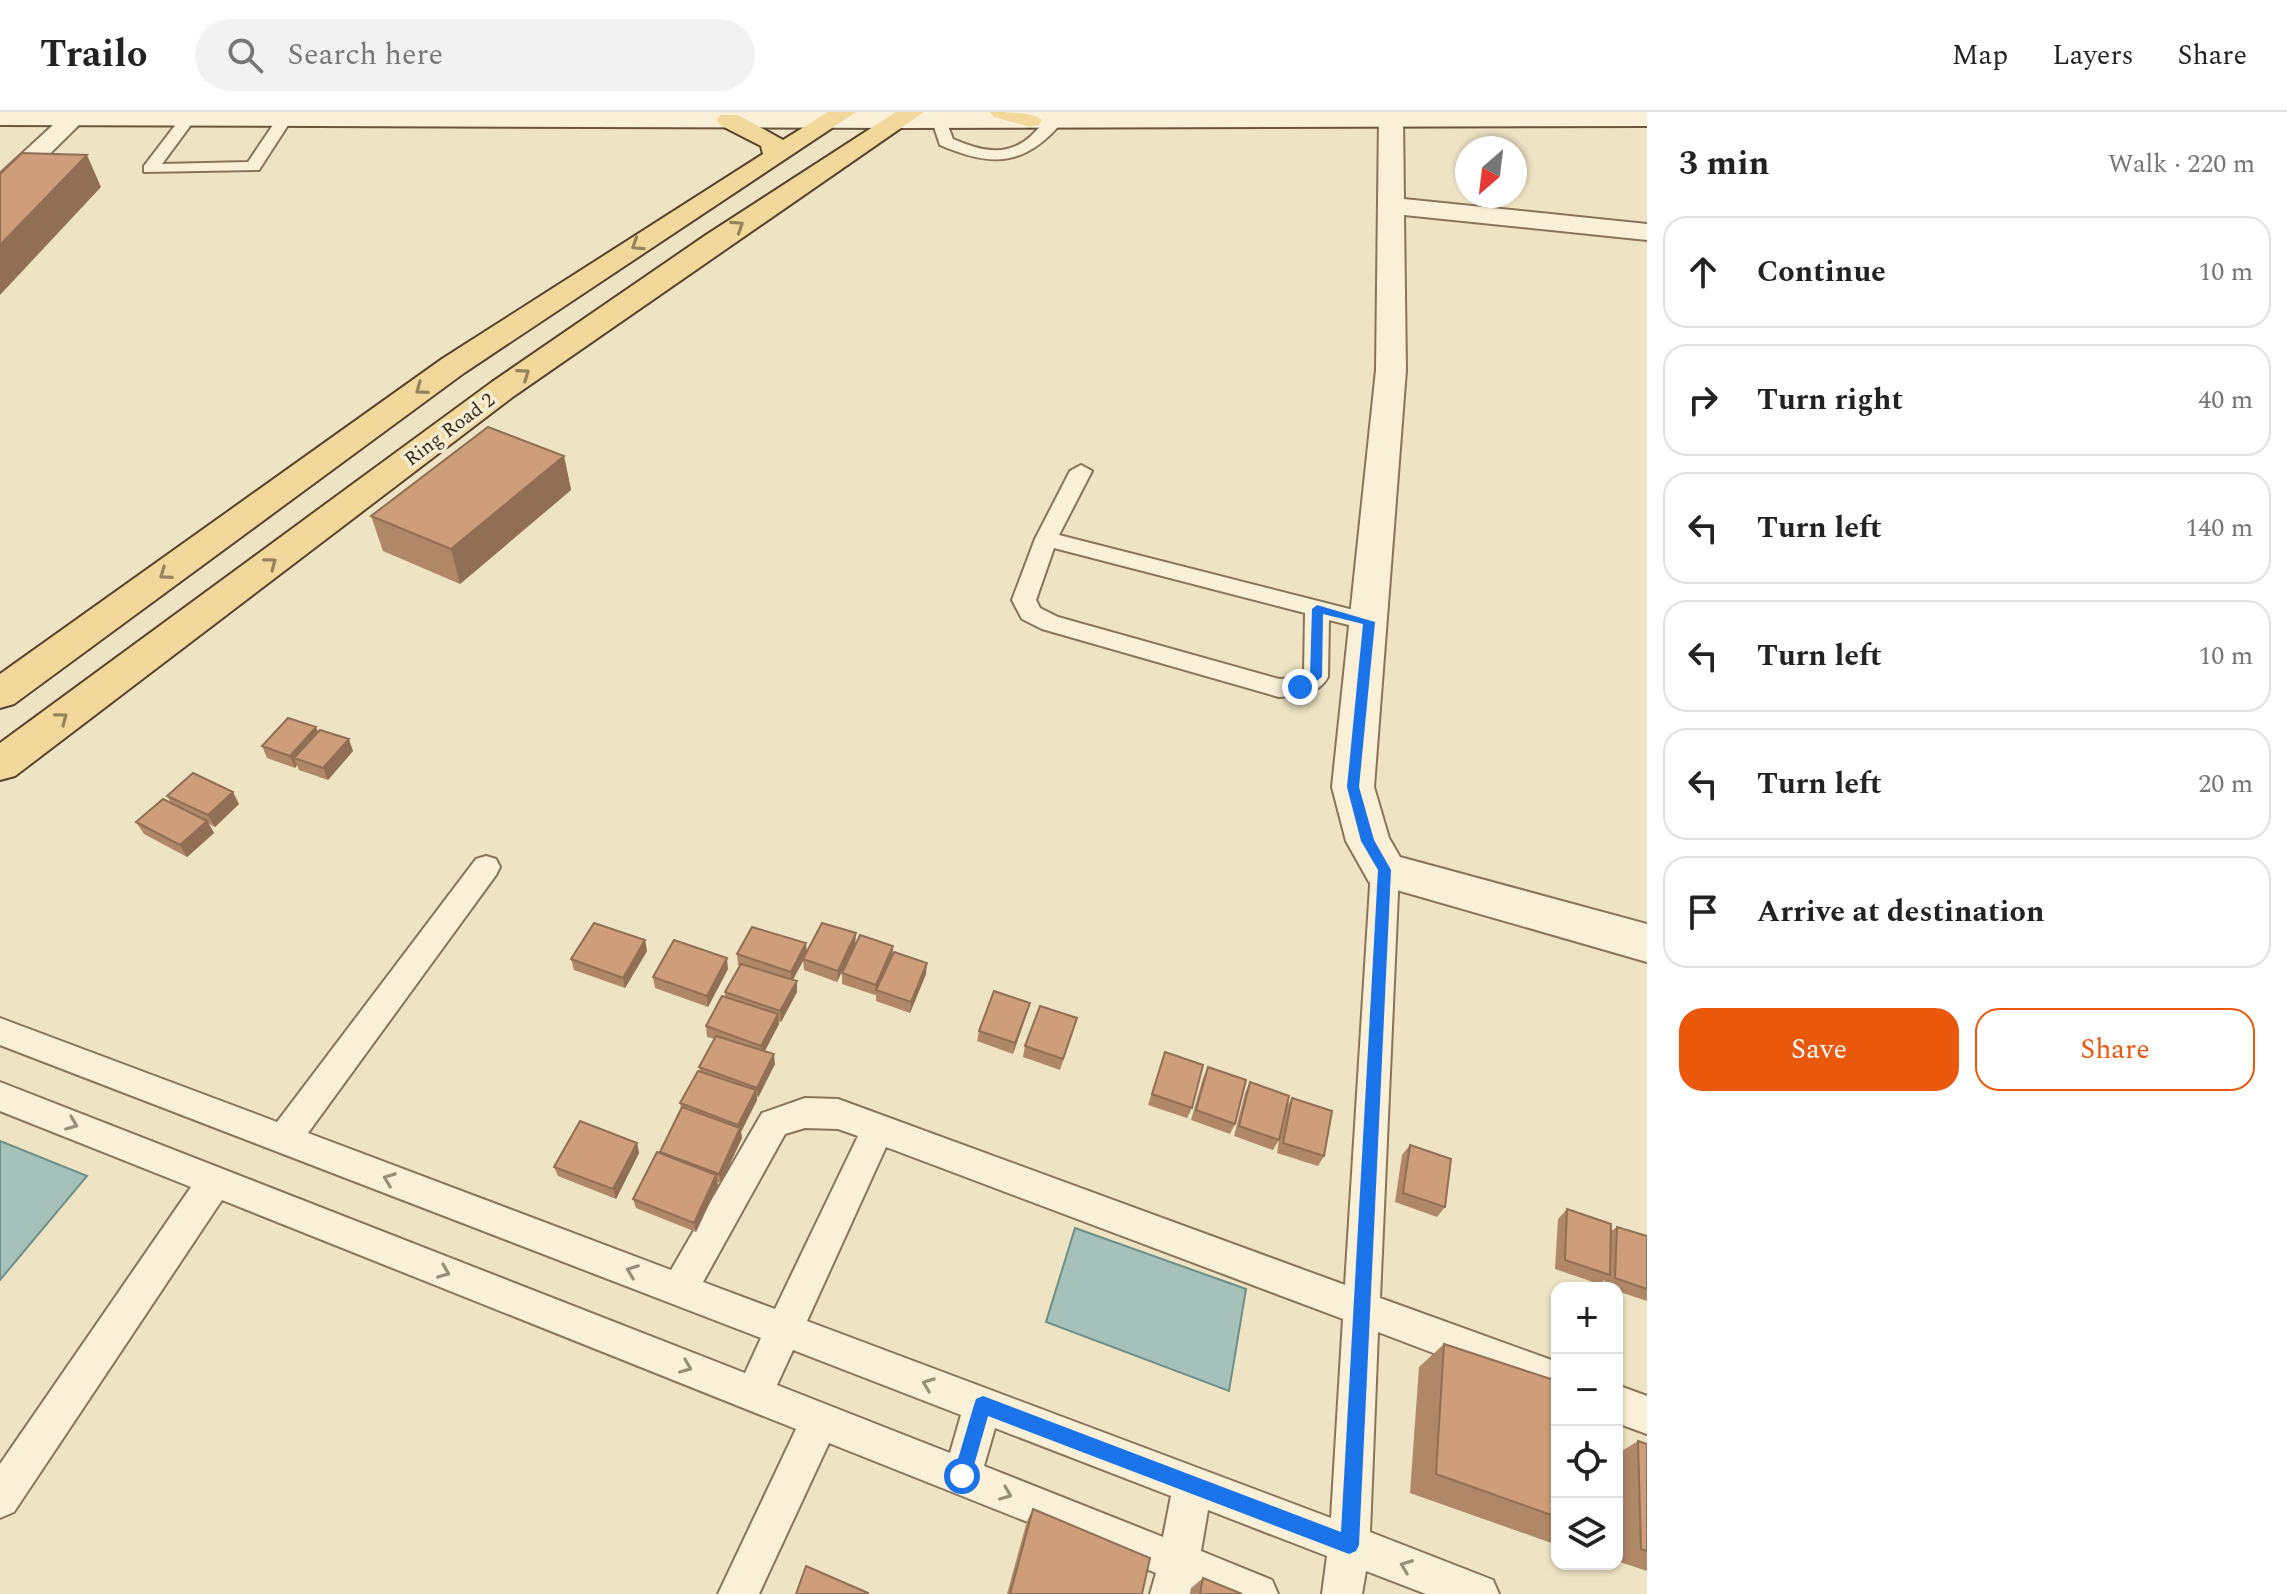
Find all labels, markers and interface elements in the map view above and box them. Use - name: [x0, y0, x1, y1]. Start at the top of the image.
- search box: [195, 19, 755, 91]
- text: Trailo: [40, 26, 147, 84]
- text: Search here: [287, 32, 443, 78]
- icon: search: [223, 33, 267, 77]
- text: Map: [1952, 34, 2008, 77]
- text: Layers: [2052, 34, 2134, 77]
- text: Share: [2178, 34, 2247, 77]
- north arrow: [1455, 136, 1527, 208]
- text: 3 min: [1679, 138, 1769, 190]
- text: Walk · 220 m: [2108, 144, 2255, 184]
- one-way arrow: [730, 221, 744, 236]
- one-way arrow: [632, 235, 646, 250]
- text: Continue: [1757, 249, 1886, 295]
- icon: ahead: [1681, 250, 1725, 294]
- text: 10 m: [2198, 252, 2253, 292]
- one-way arrow: [516, 369, 530, 384]
- text: Turn right: [1757, 377, 1903, 423]
- icon: right: [1681, 378, 1725, 422]
- one-way arrow: [415, 379, 430, 394]
- text: 40 m: [2198, 380, 2253, 420]
- street label: Ring Road 2: [398, 386, 501, 474]
- text: Turn left: [1757, 505, 1882, 551]
- icon: left: [1681, 506, 1725, 550]
- text: 140 m: [2185, 508, 2253, 548]
- one-way arrow: [262, 558, 277, 572]
- one-way arrow: [159, 564, 174, 579]
- text: Turn left: [1757, 633, 1882, 679]
- icon: left: [1681, 634, 1725, 678]
- text: 10 m: [2198, 636, 2253, 676]
- route end: [1282, 669, 1318, 705]
- one-way arrow: [54, 714, 68, 728]
- text: Turn left: [1757, 761, 1882, 807]
- icon: left: [1681, 762, 1725, 806]
- text: 20 m: [2198, 764, 2253, 804]
- text: Arrive at destination: [1757, 889, 2044, 935]
- icon: arrive: [1681, 890, 1725, 934]
- button: Save: [1679, 1008, 1959, 1091]
- button: Share: [1975, 1008, 2255, 1091]
- one-way arrow: [64, 1115, 78, 1131]
- one-way arrow: [383, 1172, 397, 1189]
- one-way arrow: [436, 1262, 450, 1279]
- one-way arrow: [626, 1264, 640, 1281]
- map controls: [1551, 1282, 1623, 1570]
- button: +: [1551, 1282, 1623, 1354]
- button: −: [1551, 1354, 1623, 1426]
- one-way arrow: [678, 1357, 692, 1374]
- one-way arrow: [921, 1377, 935, 1394]
- button: locate: [1551, 1426, 1623, 1498]
- route start: [944, 1458, 980, 1494]
- one-way arrow: [998, 1484, 1012, 1500]
- button: layers: [1551, 1498, 1623, 1570]
- one-way arrow: [1400, 1559, 1414, 1576]

